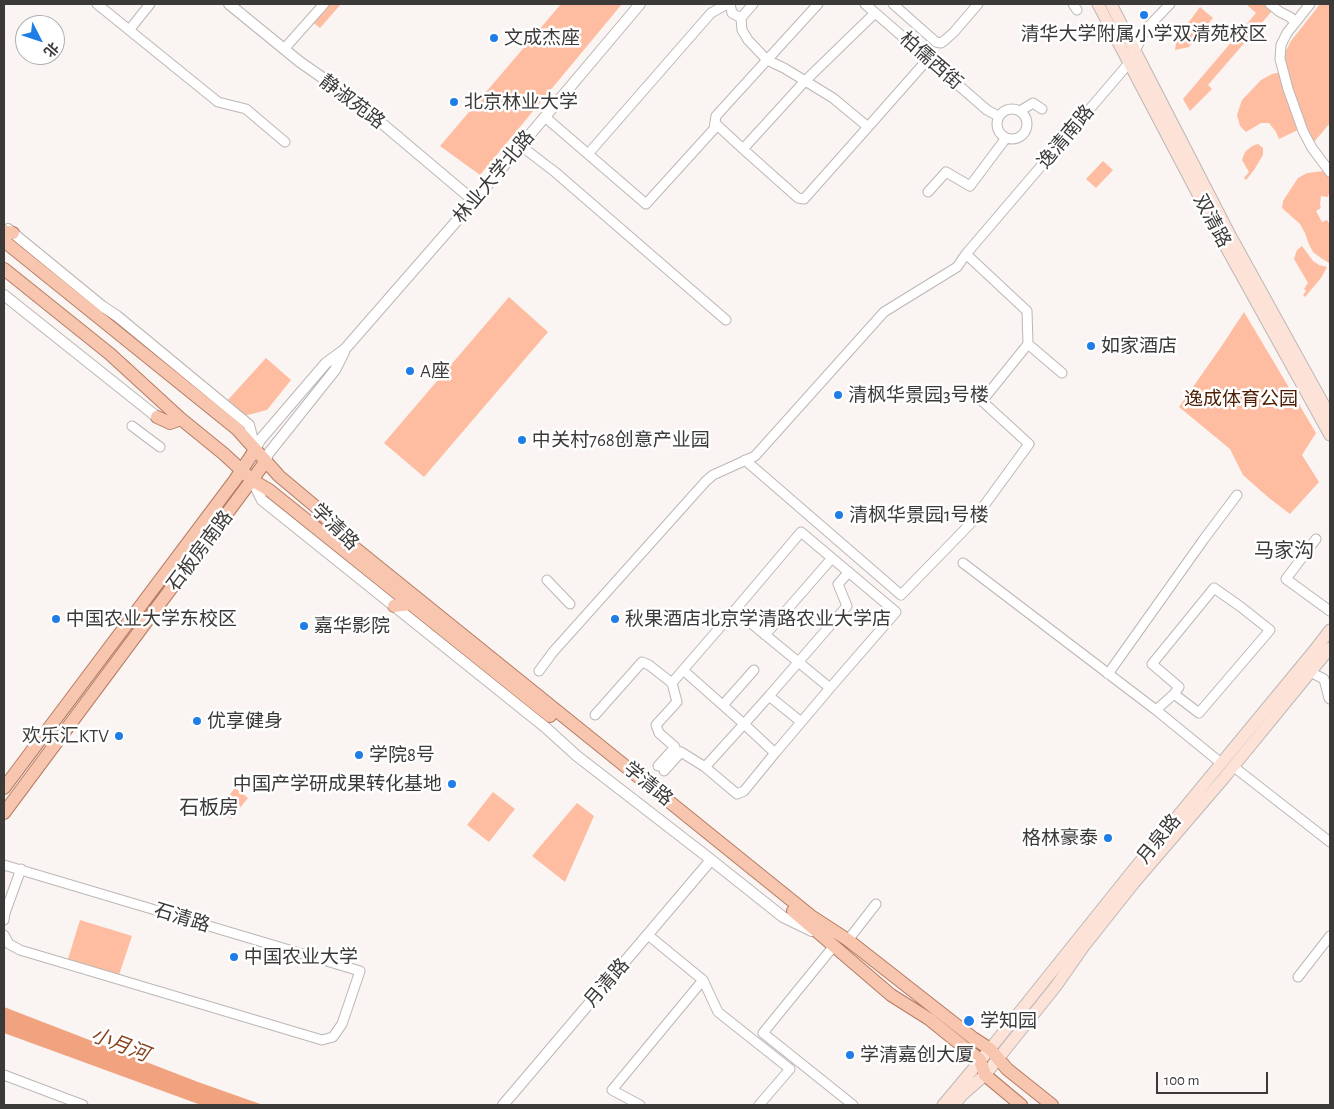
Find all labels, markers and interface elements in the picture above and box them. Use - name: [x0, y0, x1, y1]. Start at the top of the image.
- marker: 清华大学附属小学双清苑校区: [1138, 9, 1150, 21]
- north arrow: [15, 15, 65, 65]
- place label: 清华大学附属小学双清苑校区: [1021, 23, 1267, 45]
- place label: 文成杰座: [504, 27, 580, 49]
- street label: 柏儒西街: [895, 27, 967, 95]
- marker: 文成杰座: [488, 32, 500, 44]
- text: 北: [41, 39, 60, 59]
- street label: 静淑苑路: [315, 70, 389, 134]
- place label: 北京林业大学: [464, 91, 578, 113]
- marker: 北京林业大学: [448, 96, 460, 108]
- street label: 逸清南路: [1033, 101, 1099, 173]
- street label: 林业大学北路: [449, 126, 539, 228]
- street label: 双清路: [1189, 190, 1235, 252]
- place label: 如家酒店: [1101, 335, 1177, 357]
- marker: 如家酒店: [1085, 340, 1097, 352]
- place label: A座: [420, 360, 450, 382]
- marker: A座: [404, 365, 416, 377]
- place label: 清枫华景园3号楼: [848, 384, 989, 406]
- park label: 逸成体育公园: [1184, 388, 1298, 410]
- marker: 清枫华景园3号楼: [832, 389, 844, 401]
- place label: 中关村768创意产业园: [532, 429, 710, 451]
- marker: 中关村768创意产业园: [516, 434, 528, 446]
- street label: 学清路: [307, 499, 363, 555]
- place label: 清枫华景园1号楼: [849, 504, 989, 526]
- street label: 石板房南路: [162, 506, 238, 596]
- marker: 清枫华景园1号楼: [833, 509, 845, 521]
- district label: 马家沟: [1254, 539, 1314, 563]
- place label: 中国农业大学东校区: [66, 608, 237, 630]
- place label: 秋果酒店北京学清路农业大学店: [625, 608, 891, 630]
- marker: 中国农业大学东校区: [50, 613, 62, 625]
- marker: 秋果酒店北京学清路农业大学店: [609, 613, 621, 625]
- place label: 嘉华影院: [314, 615, 390, 637]
- marker: 嘉华影院: [298, 620, 310, 632]
- place label: 优享健身: [207, 710, 283, 732]
- marker: 优享健身: [191, 715, 203, 727]
- place label: 欢乐汇KTV: [22, 725, 109, 747]
- marker: 欢乐汇KTV: [113, 730, 125, 742]
- place label: 学院8号: [369, 744, 435, 766]
- marker: 学院8号: [353, 749, 365, 761]
- street label: 学清路: [619, 757, 677, 811]
- place label: 中国产学研成果转化基地: [233, 773, 442, 795]
- marker: 中国产学研成果转化基地: [446, 778, 458, 790]
- district label: 石板房: [179, 796, 239, 820]
- street label: 月泉路: [1132, 810, 1186, 868]
- place label: 格林豪泰: [1022, 827, 1098, 849]
- marker: 格林豪泰: [1102, 832, 1114, 844]
- street label: 石清路: [151, 899, 213, 937]
- place label: 中国农业大学: [244, 946, 358, 968]
- marker: 中国农业大学: [228, 951, 240, 963]
- street label: 月清路: [580, 954, 634, 1012]
- place label: 学知园: [980, 1010, 1037, 1032]
- marker: 学知园: [962, 1014, 976, 1028]
- water label: 小月河: [88, 1023, 152, 1067]
- place label: 学清嘉创大厦: [860, 1044, 974, 1066]
- marker: 学清嘉创大厦: [844, 1049, 856, 1061]
- scale bar: [1159, 1062, 1272, 1094]
- text: 100 m: [1164, 1073, 1199, 1088]

